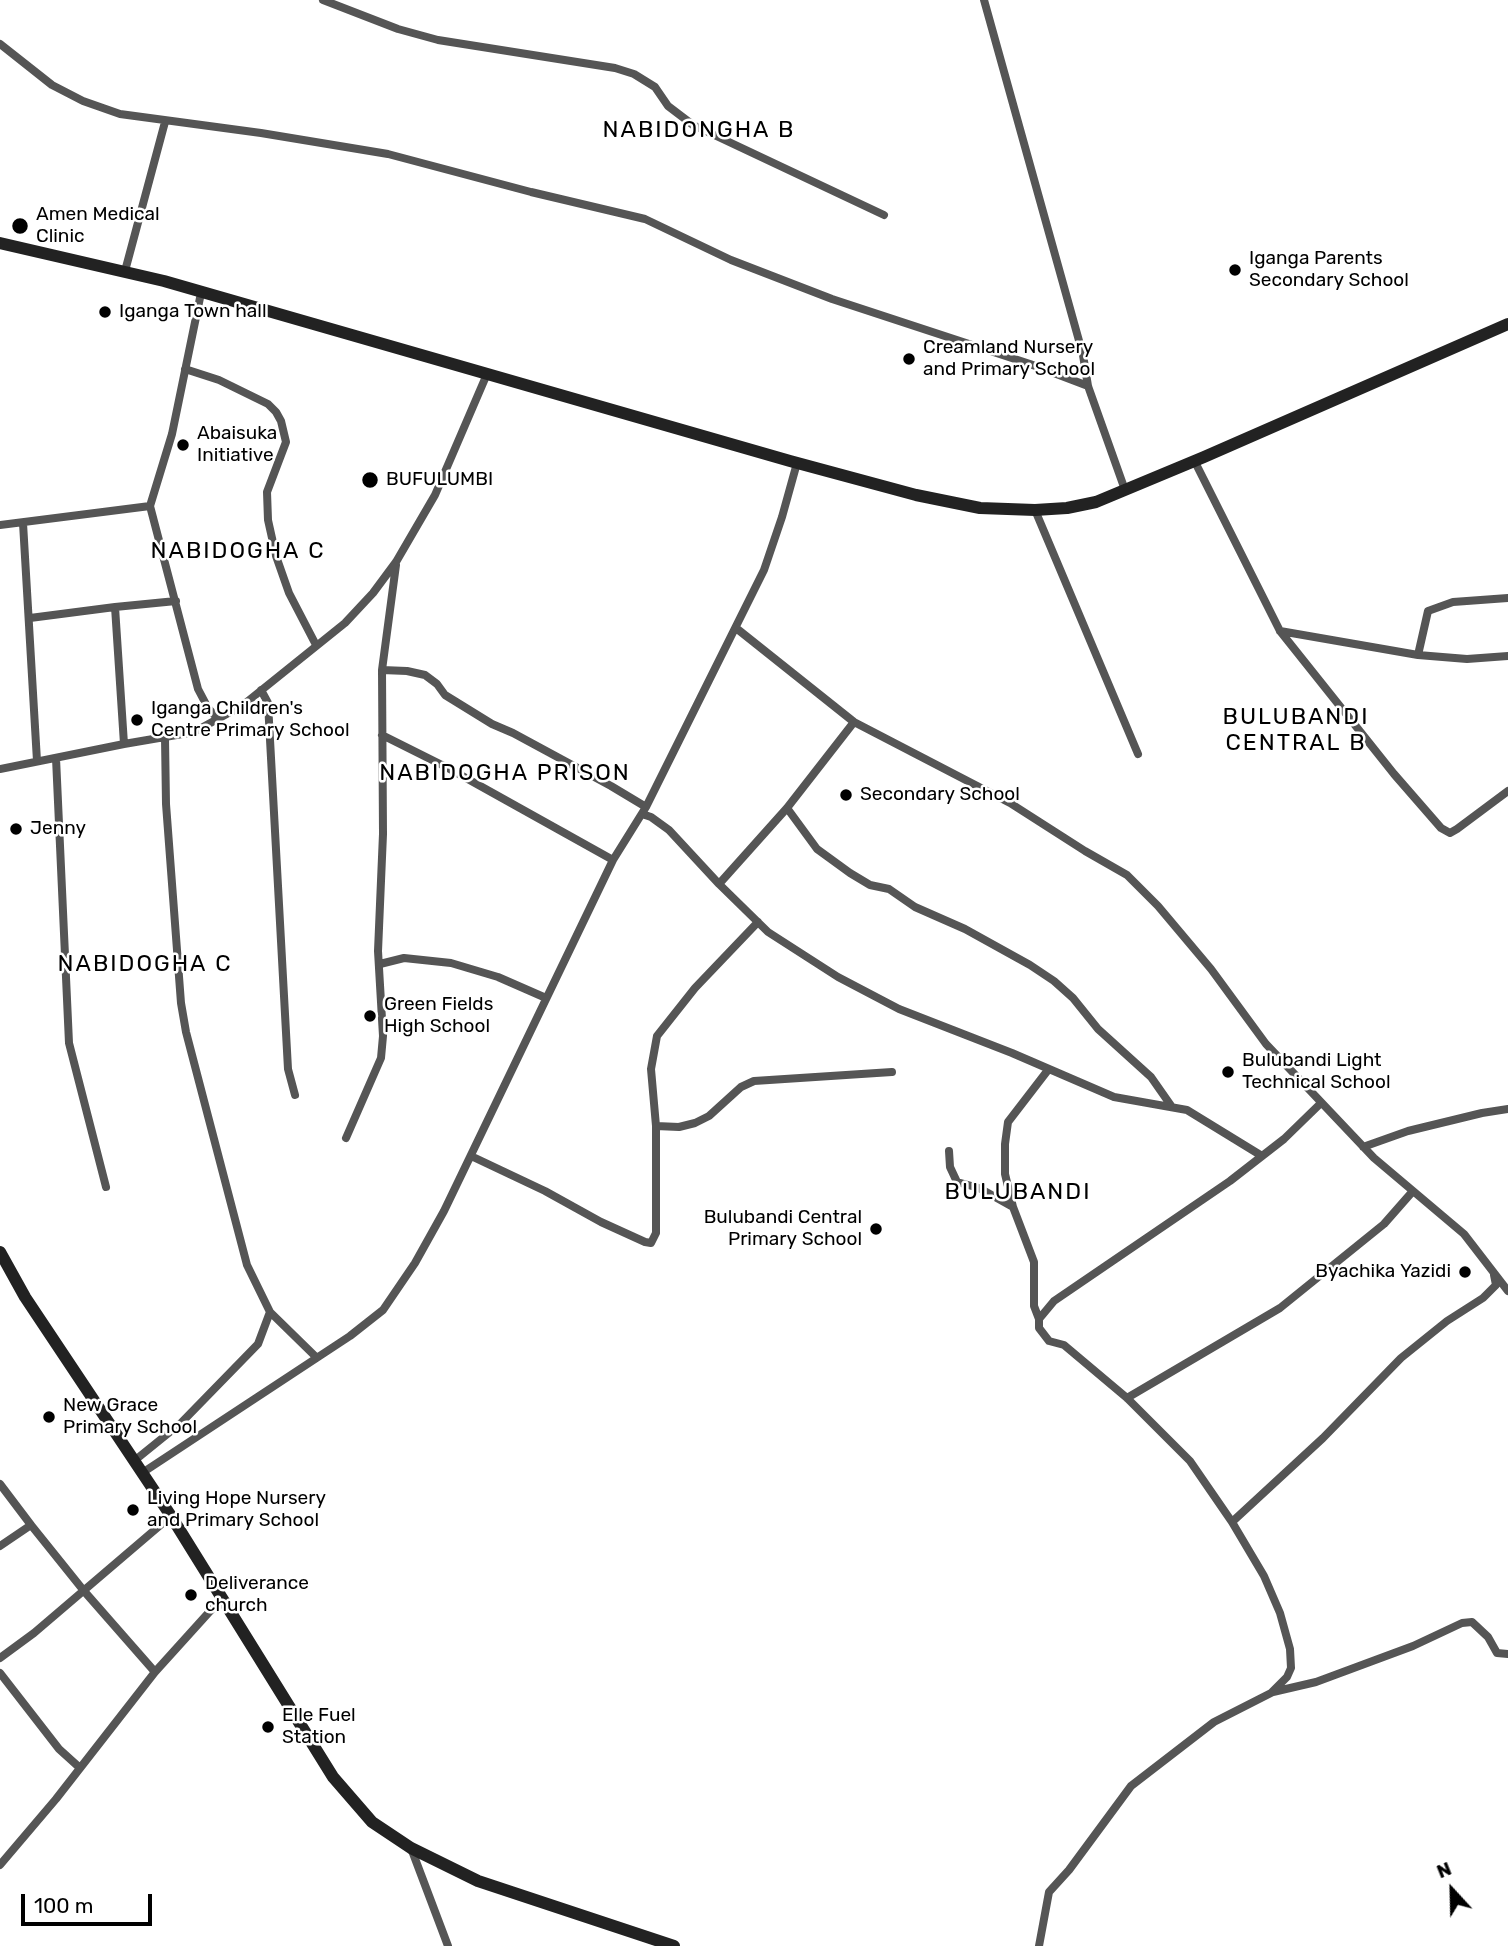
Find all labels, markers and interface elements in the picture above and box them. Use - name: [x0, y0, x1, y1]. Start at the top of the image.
- district label: NABIDONGHA B: [604, 116, 794, 144]
- place label: Amen Medical Clinic: [36, 204, 160, 248]
- marker: Amen Medical Clinic: [10, 216, 30, 236]
- place label: Iganga Parents Secondary School: [1249, 248, 1409, 292]
- marker: Iganga Parents Secondary School: [1227, 262, 1243, 278]
- place label: Iganga Town hall: [119, 301, 267, 323]
- marker: Iganga Town hall: [97, 304, 113, 320]
- place label: Creamland Nursery and Primary School: [923, 337, 1095, 381]
- marker: Creamland Nursery and Primary School: [901, 351, 917, 367]
- place label: Abaisuka Initiative: [197, 423, 277, 467]
- marker: Abaisuka Initiative: [175, 437, 191, 453]
- place label: BUFULUMBI: [386, 469, 493, 491]
- marker: BUFULUMBI: [360, 470, 380, 490]
- district label: NABIDOGHA C: [152, 537, 324, 565]
- place label: Iganga Children's Centre Primary School: [151, 698, 349, 742]
- district label: BULUBANDI CENTRAL B: [1224, 703, 1368, 757]
- marker: Iganga Children's Centre Primary School: [129, 712, 145, 728]
- district label: NABIDOGHA PRISON: [381, 759, 629, 787]
- place label: Secondary School: [860, 784, 1020, 806]
- marker: Secondary School: [838, 787, 854, 803]
- place label: Jenny: [30, 818, 86, 840]
- marker: Jenny: [8, 821, 24, 837]
- district label: NABIDOGHA C: [59, 950, 231, 978]
- place label: Green Fields High School: [384, 994, 493, 1038]
- marker: Green Fields High School: [362, 1008, 378, 1024]
- place label: Bulubandi Light Technical School: [1242, 1050, 1391, 1094]
- marker: Bulubandi Light Technical School: [1220, 1064, 1236, 1080]
- district label: BULUBANDI: [946, 1178, 1090, 1206]
- place label: Bulubandi Central Primary School: [704, 1207, 862, 1251]
- marker: Bulubandi Central Primary School: [868, 1221, 884, 1237]
- place label: Byachika Yazidi: [1315, 1261, 1451, 1283]
- marker: Byachika Yazidi: [1457, 1264, 1473, 1280]
- place label: New Grace Primary School: [63, 1395, 197, 1439]
- marker: New Grace Primary School: [41, 1409, 57, 1425]
- place label: Living Hope Nursery and Primary School: [147, 1488, 326, 1532]
- marker: Living Hope Nursery and Primary School: [125, 1502, 141, 1518]
- place label: Deliverance church: [205, 1573, 309, 1617]
- marker: Deliverance church: [183, 1587, 199, 1603]
- place label: Elle Fuel Station: [282, 1705, 356, 1749]
- marker: Elle Fuel Station: [260, 1719, 276, 1735]
- north arrow: [1417, 1855, 1487, 1925]
- text: N: [1433, 1857, 1455, 1883]
- scale bar: [24, 1880, 156, 1924]
- text: 100 m: [34, 1893, 93, 1918]

